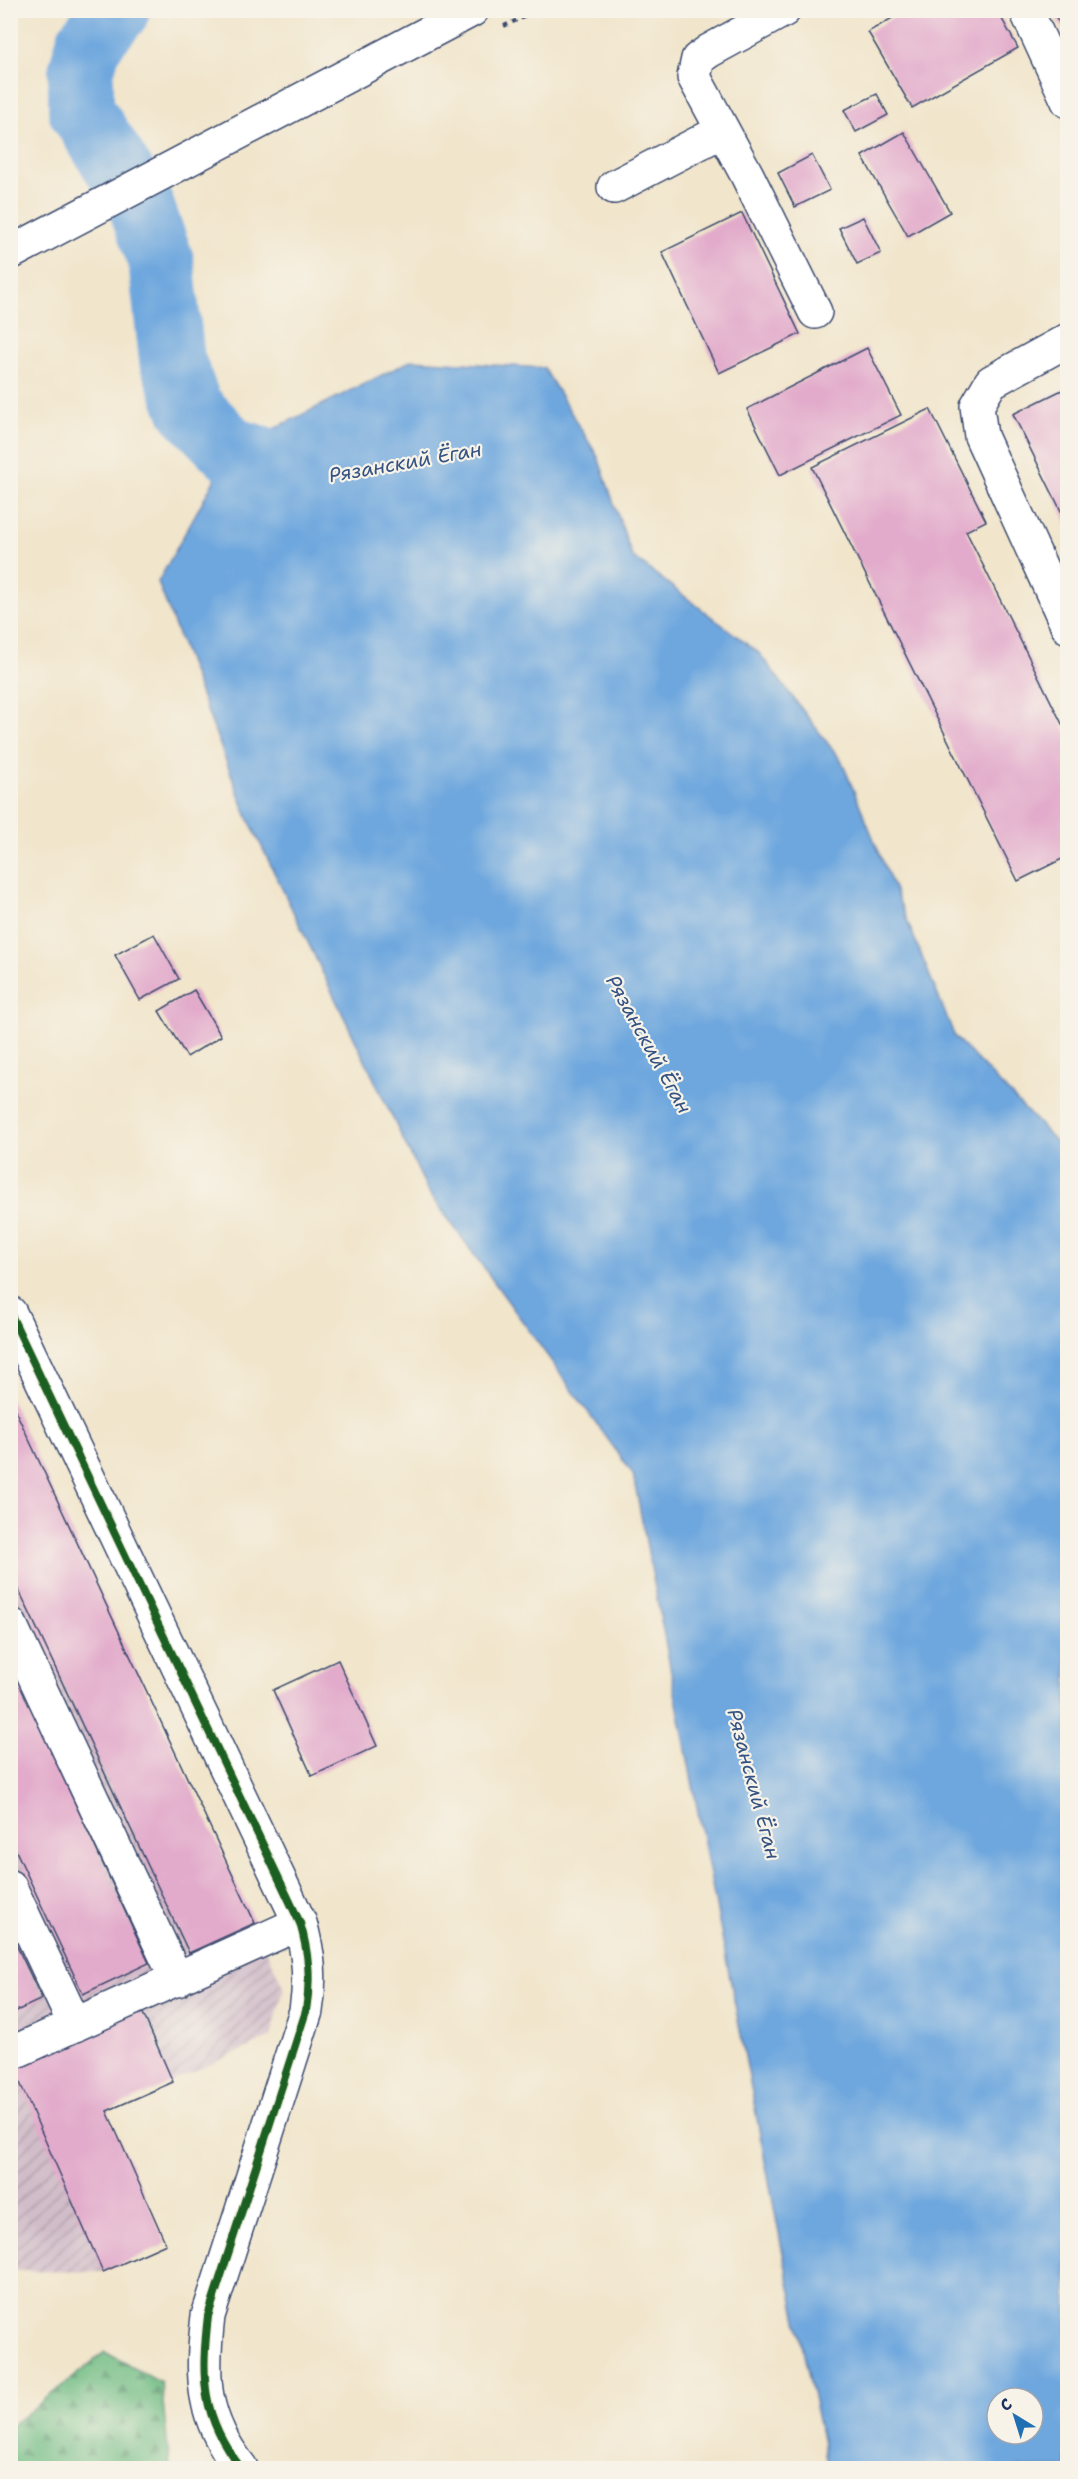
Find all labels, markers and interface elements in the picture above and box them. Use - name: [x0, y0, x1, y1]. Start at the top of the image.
- water label: Рязанский Ёган: [327, 436, 483, 488]
- water label: Рязанский Ёган: [600, 970, 698, 1118]
- water label: Рязанский Ёган: [721, 1706, 787, 1862]
- north arrow: [985, 2386, 1045, 2446]
- text: С: [996, 2393, 1017, 2416]

